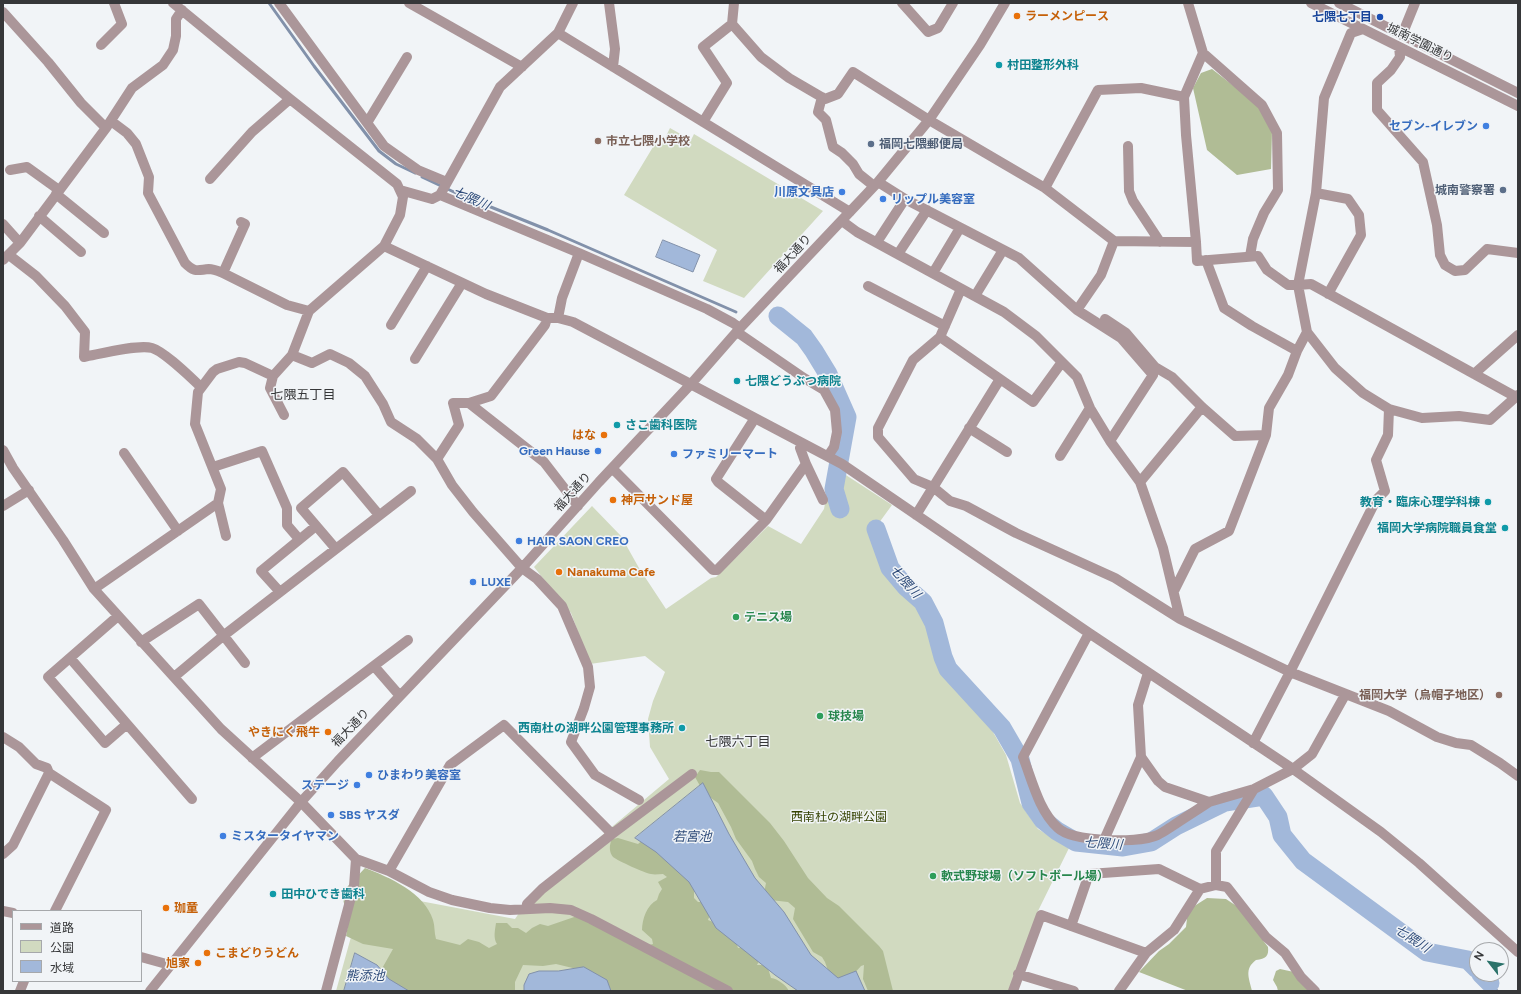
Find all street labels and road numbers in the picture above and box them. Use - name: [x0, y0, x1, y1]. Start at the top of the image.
- street label: 城南学園通り: [1384, 21, 1456, 65]
- street label: 福大通り: [771, 232, 815, 276]
- street label: 福大通り: [552, 469, 594, 515]
- street label: 福大通り: [329, 706, 373, 750]

